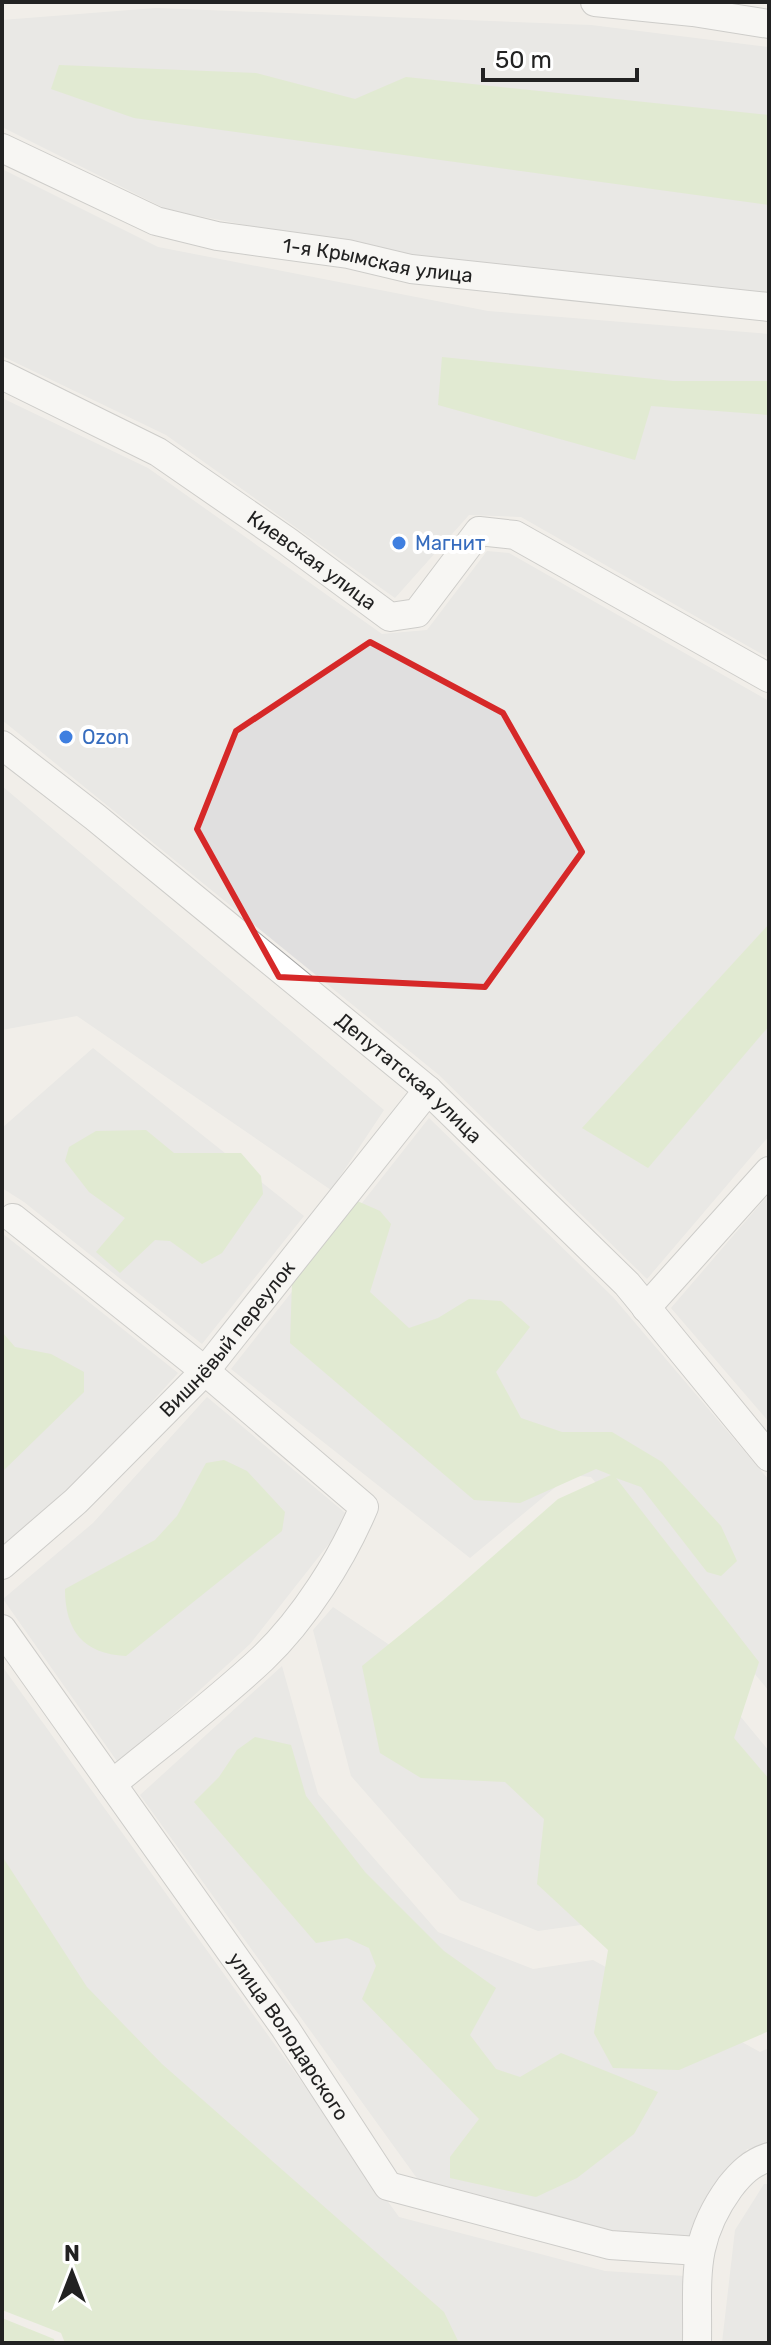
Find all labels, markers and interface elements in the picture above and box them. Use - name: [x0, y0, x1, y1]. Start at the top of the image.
- scale bar: [483, 32, 637, 82]
- text: 50 m: [495, 46, 552, 74]
- street label: 1-я Крымская улица: [281, 233, 474, 287]
- street label: Киевская улица: [243, 505, 381, 615]
- place label: Магнит: [415, 531, 485, 555]
- marker: Магнит: [390, 534, 408, 552]
- place label: Ozon: [82, 725, 129, 749]
- marker: Ozon: [57, 728, 75, 746]
- street label: Депутатская улица: [331, 1008, 487, 1148]
- street label: Вишнёвый переулок: [155, 1256, 300, 1422]
- street label: улица Володарского: [223, 1948, 354, 2125]
- north arrow: [32, 2233, 112, 2313]
- text: N: [64, 2240, 80, 2267]

